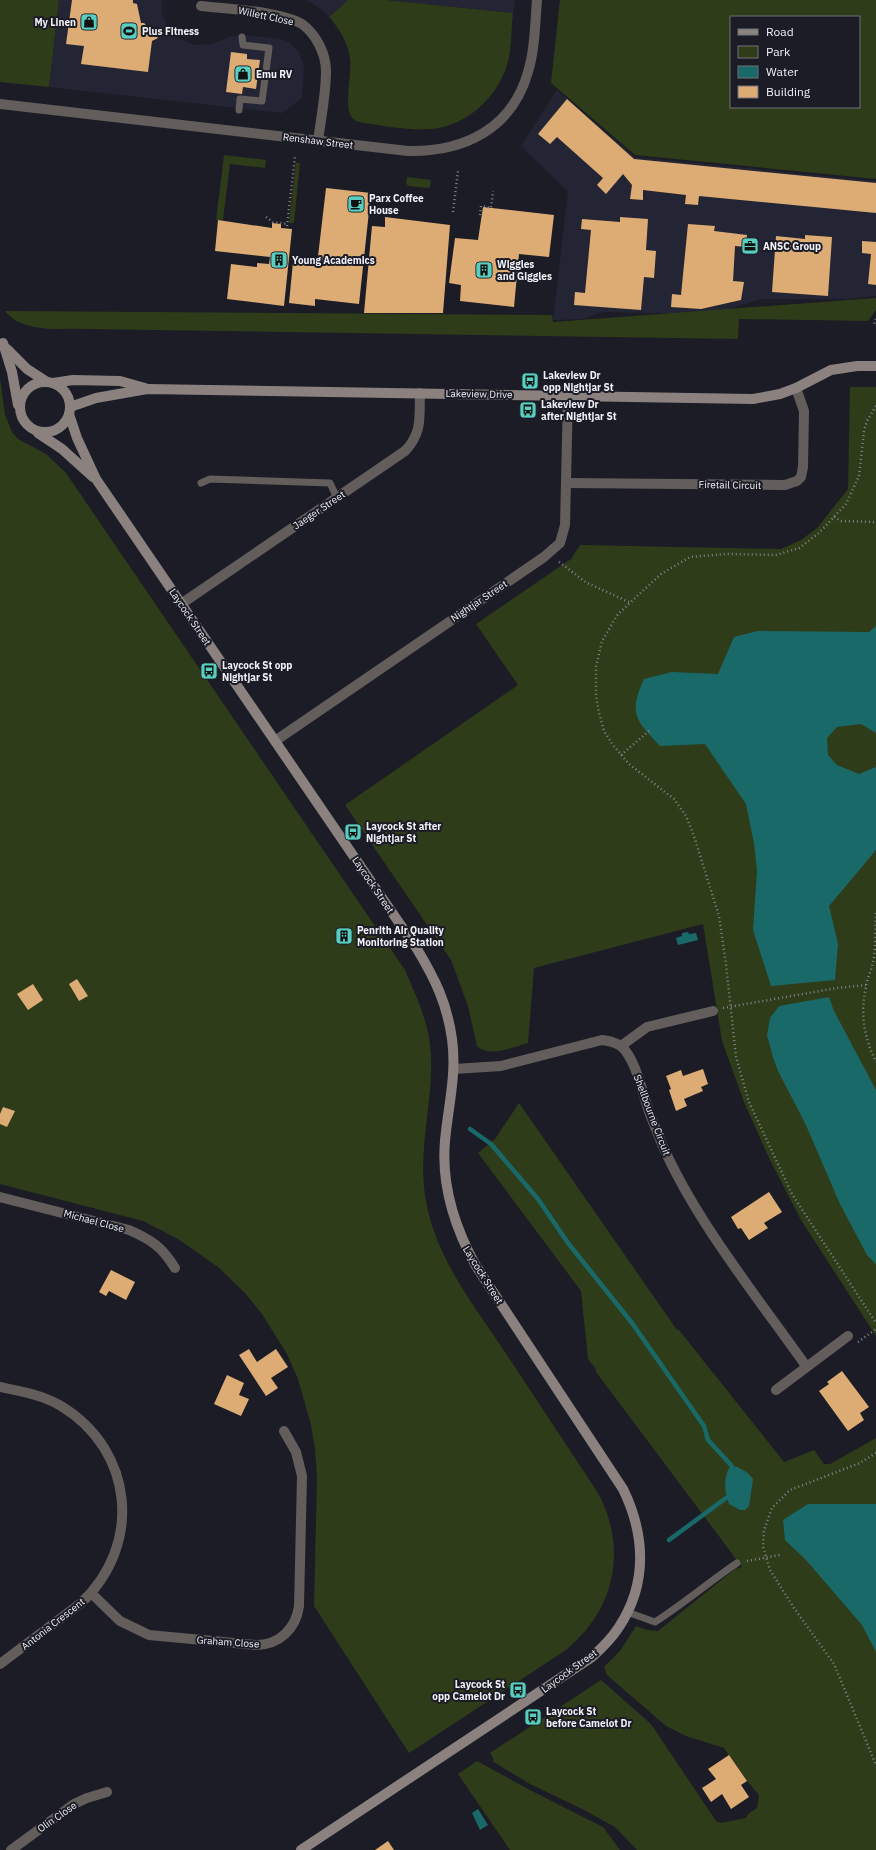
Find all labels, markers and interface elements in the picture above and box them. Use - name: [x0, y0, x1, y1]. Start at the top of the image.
- street label: Willett Close: [237, 4, 295, 28]
- shop icon: My Linen: [79, 12, 99, 32]
- place label: My Linen: [34, 16, 76, 29]
- legend: [730, 16, 860, 108]
- sports icon: Plus Fitness: [119, 21, 139, 41]
- text: Road: [766, 24, 794, 39]
- place label: Plus Fitness: [142, 25, 199, 38]
- text: Park: [766, 44, 791, 59]
- shop icon: Emu RV: [233, 64, 253, 84]
- text: Water: [766, 64, 799, 79]
- place label: Emu RV: [256, 68, 293, 81]
- text: Building: [766, 84, 811, 99]
- street label: Renshaw Street: [282, 130, 354, 152]
- place label: Parx Coffee House: [369, 192, 424, 217]
- cafe icon: Parx Coffee House: [346, 194, 366, 214]
- office icon: ANSC Group: [740, 236, 760, 256]
- place label: ANSC Group: [763, 240, 821, 253]
- building icon: Young Academics: [269, 250, 289, 270]
- place label: Young Academics: [292, 254, 375, 267]
- place label: Wiggles and Giggles: [497, 258, 552, 283]
- building icon: Wiggles and Giggles: [474, 260, 494, 280]
- place label: Lakeview Dr opp Nightjar St: [543, 369, 614, 394]
- bus stop icon: Lakeview Dr opp Nightjar St: [520, 371, 540, 391]
- street label: Lakeview Drive: [445, 387, 513, 401]
- place label: Lakeview Dr after Nightjar St: [541, 398, 617, 423]
- bus stop icon: Lakeview Dr after Nightjar St: [518, 400, 538, 420]
- street label: Firetail Circuit: [699, 478, 762, 492]
- street label: Jaeger Street: [290, 488, 348, 532]
- street label: Nightjar Street: [448, 577, 510, 625]
- street label: Laycock Street: [166, 586, 214, 648]
- place label: Laycock St opp Nightjar St: [222, 659, 292, 684]
- bus stop icon: Laycock St opp Nightjar St: [199, 661, 219, 681]
- place label: Laycock St after Nightjar St: [366, 820, 441, 845]
- bus stop icon: Laycock St after Nightjar St: [343, 822, 363, 842]
- street label: Laycock Street: [349, 854, 397, 916]
- place label: Penrith Air Quality Monitoring Station: [357, 924, 445, 949]
- building icon: Penrith Air Quality Monitoring Station: [334, 926, 354, 946]
- street label: Shellbourne Circuit: [631, 1073, 674, 1158]
- street label: Michael Close: [62, 1207, 126, 1235]
- street label: Laycock Street: [460, 1244, 506, 1307]
- street label: Antonia Crescent: [19, 1595, 88, 1653]
- street label: Graham Close: [196, 1633, 260, 1651]
- street label: Laycock Street: [539, 1646, 600, 1696]
- place label: Laycock St opp Camelot Dr: [432, 1678, 505, 1703]
- bus stop icon: Laycock St opp Camelot Dr: [508, 1680, 528, 1700]
- place label: Laycock St before Camelot Dr: [546, 1705, 631, 1730]
- bus stop icon: Laycock St before Camelot Dr: [523, 1707, 543, 1727]
- street label: Olin Close: [35, 1798, 80, 1835]

